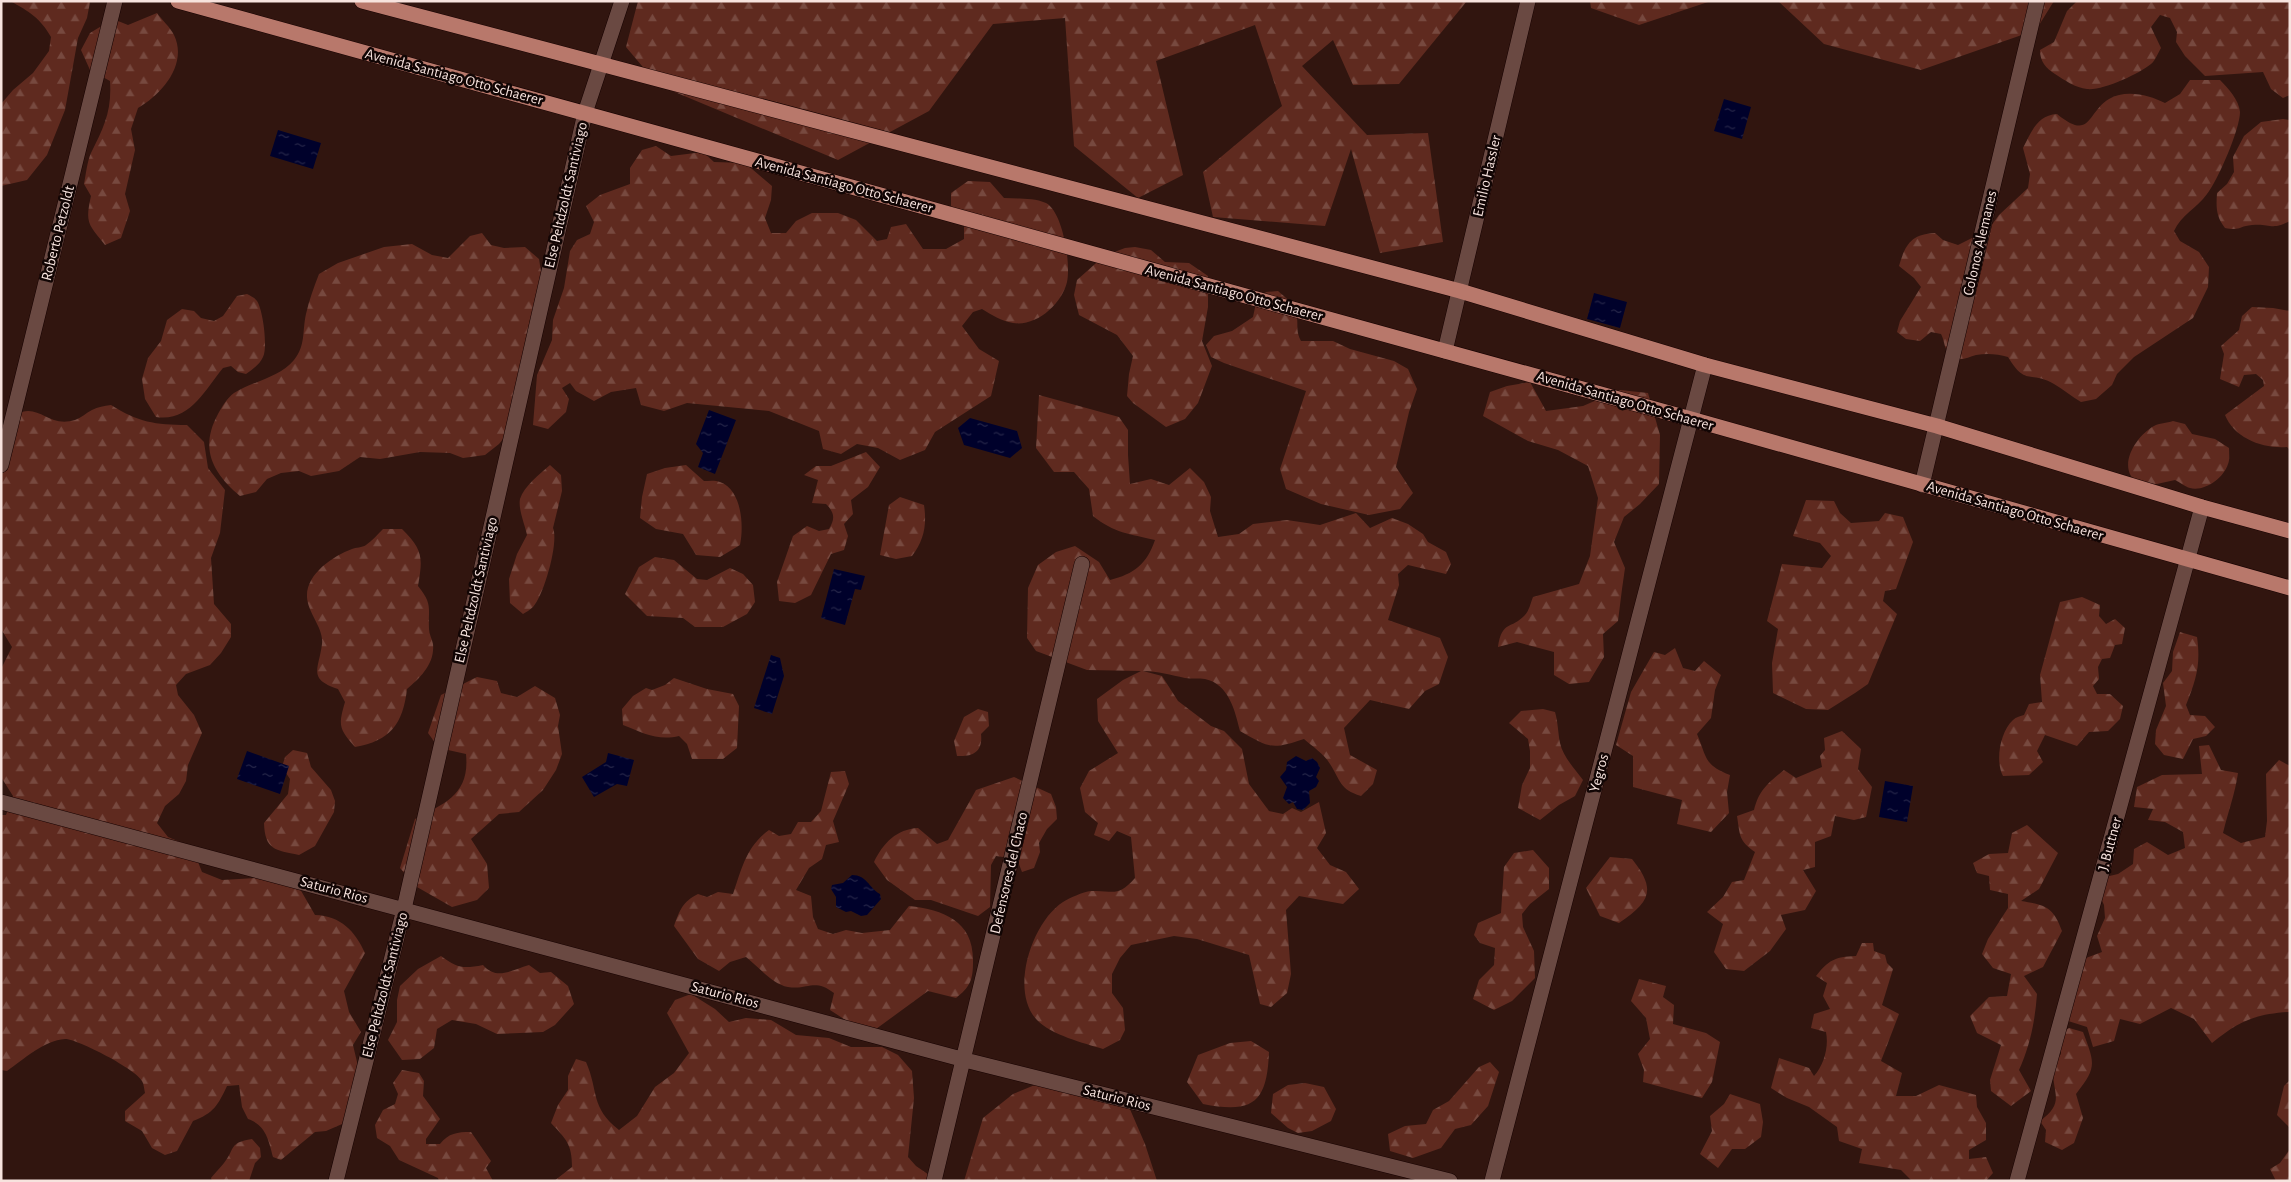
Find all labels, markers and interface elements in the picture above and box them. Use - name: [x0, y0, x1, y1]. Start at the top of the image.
- street label: Avenida Santiago Otto Schaerer: [364, 46, 545, 108]
- street label: Else Peltdzoldt Santiviago: [542, 121, 590, 269]
- street label: Emilio Hassler: [1470, 134, 1504, 218]
- street label: Avenida Santiago Otto Schaerer: [754, 154, 935, 216]
- street label: Roberto Petzoldt: [39, 184, 77, 282]
- street label: Colonos Alemanes: [1961, 189, 1999, 297]
- street label: Avenida Santiago Otto Schaerer: [1144, 262, 1325, 324]
- street label: Avenida Santiago Otto Schaerer: [1535, 369, 1715, 434]
- street label: Avenida Santiago Otto Schaerer: [1925, 479, 2105, 544]
- street label: Else Peltdzoldt Santiviago: [452, 516, 500, 664]
- street label: Yegros: [1587, 752, 1611, 794]
- street label: Defensores del Chaco: [988, 811, 1030, 935]
- street label: J. Buttner: [2096, 815, 2124, 872]
- street label: Saturio Rios: [299, 874, 369, 906]
- street label: Else Peltdzoldt Santiviago: [360, 911, 410, 1059]
- street label: Saturio Rios: [690, 979, 760, 1011]
- street label: Saturio Rios: [1082, 1082, 1152, 1114]

